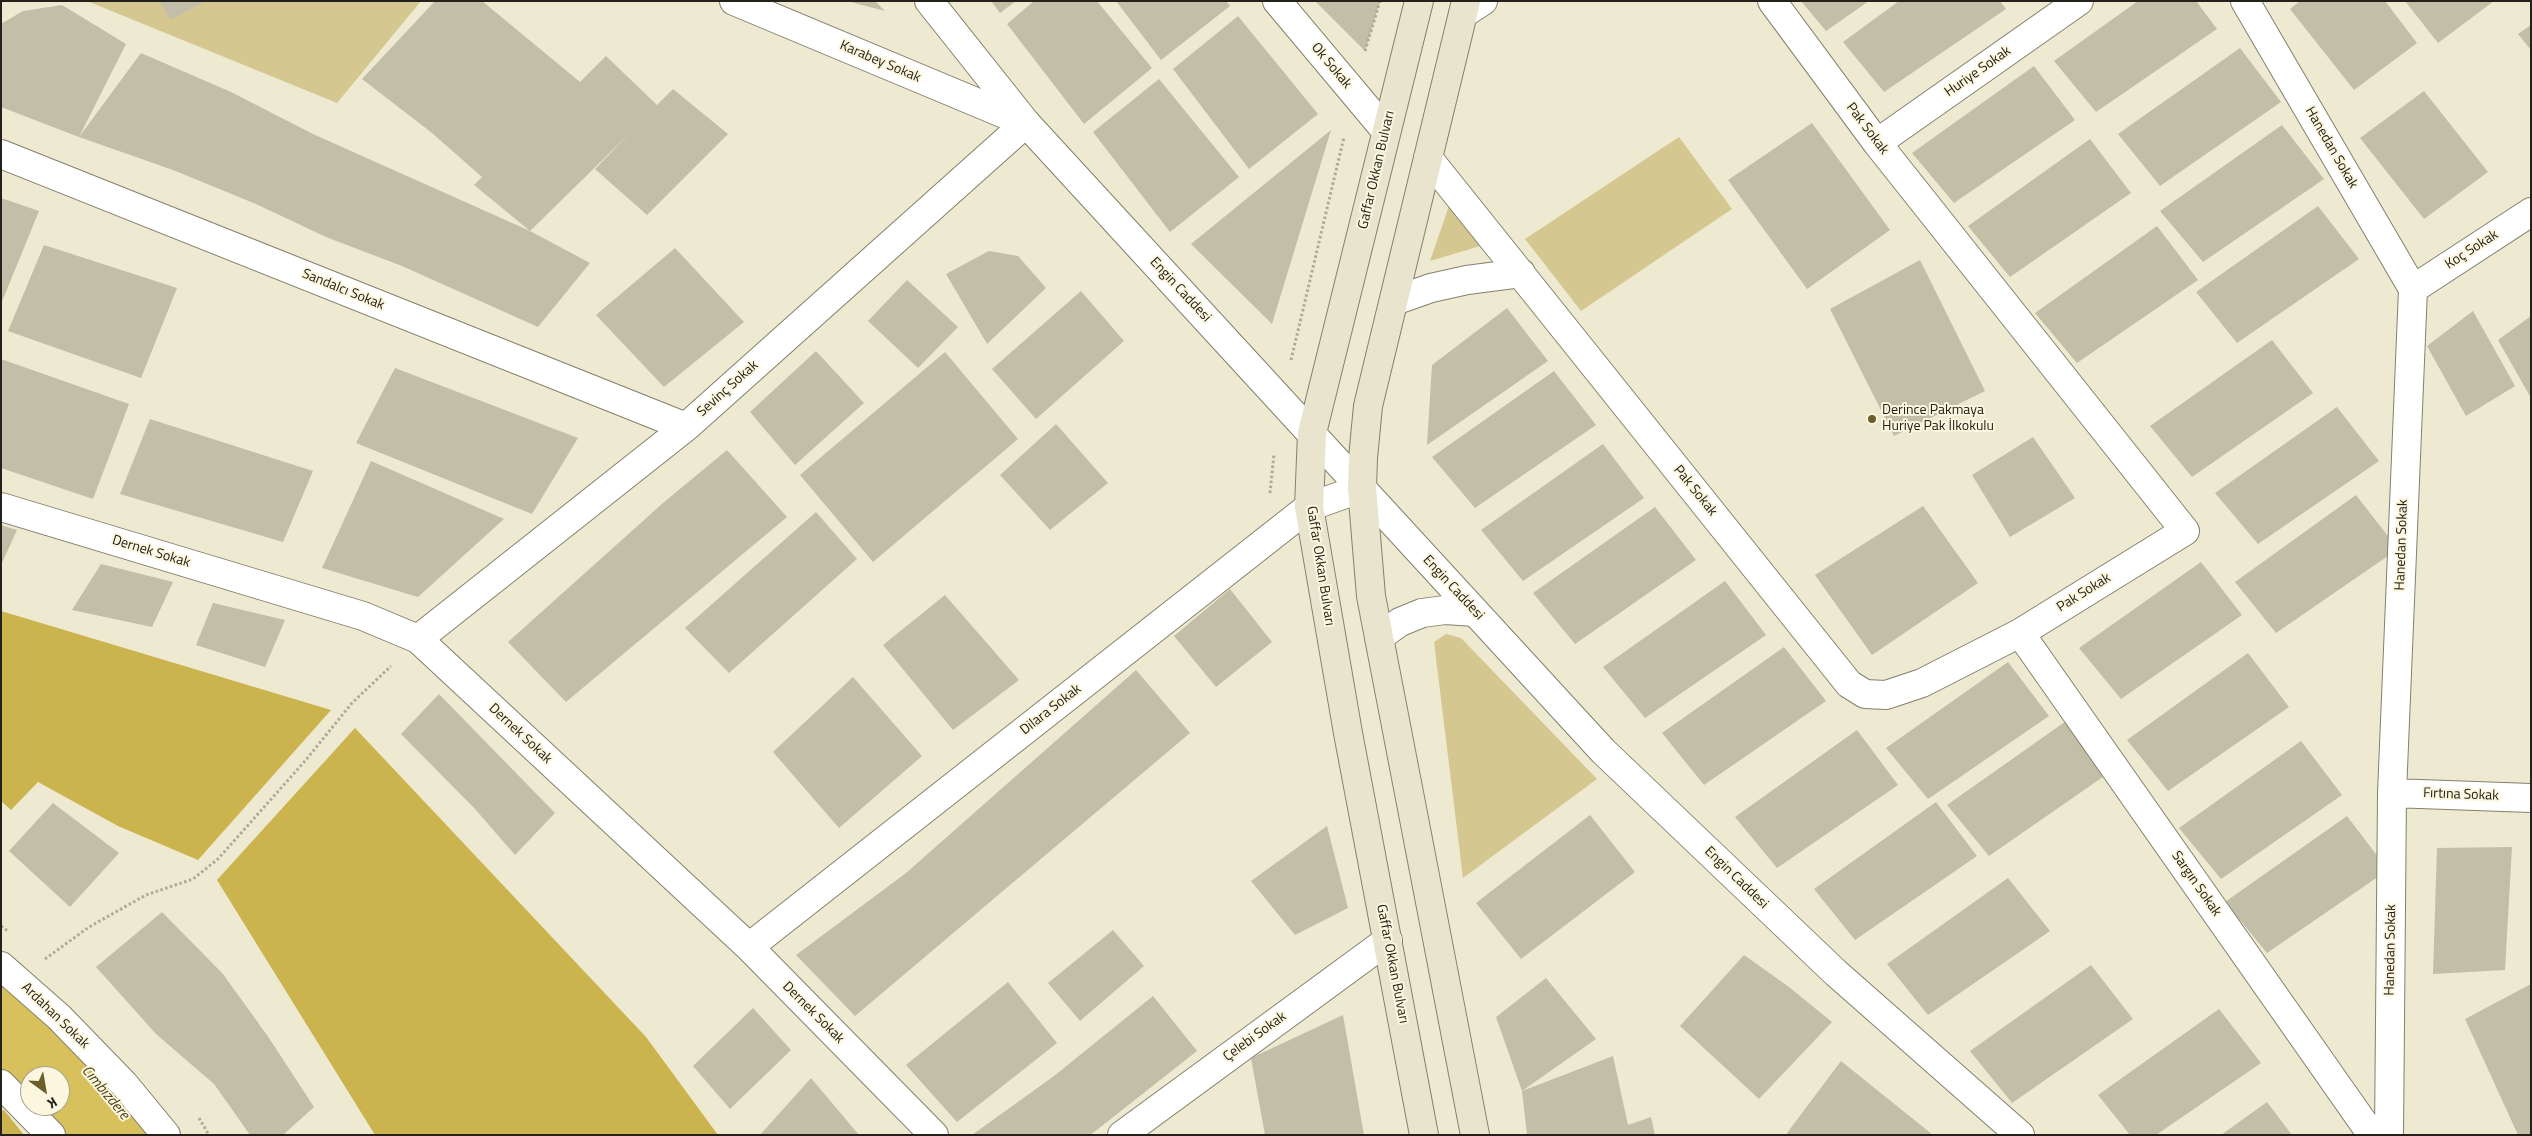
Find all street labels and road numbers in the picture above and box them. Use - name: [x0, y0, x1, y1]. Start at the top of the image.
- street label: Karabey Sokak: [837, 37, 923, 87]
- street label: Ok Sokak: [1307, 40, 1355, 92]
- street label: Huriye Sokak: [1942, 43, 2014, 101]
- street label: Pak Sokak: [1842, 100, 1892, 158]
- street label: Hanedan Sokak: [2301, 104, 2361, 192]
- street label: Gaffar Okkan Bulvarı: [1355, 109, 1399, 231]
- street label: Koç Sokak: [2442, 227, 2502, 273]
- street label: Engin Caddesi: [1146, 254, 1214, 326]
- street label: Sandalcı Sokak: [299, 266, 387, 314]
- street label: Sevinç Sokak: [694, 357, 762, 421]
- street label: Pak Sokak: [1669, 462, 1721, 520]
- street label: Hanedan Sokak: [2392, 499, 2412, 591]
- street label: Gaffar Okkan Bulvarı: [1302, 505, 1338, 627]
- street label: Dernek Sokak: [110, 532, 192, 572]
- street label: Engin Caddesi: [1419, 552, 1487, 624]
- street label: Pak Sokak: [2054, 570, 2114, 616]
- street label: Dilara Sokak: [1017, 681, 1085, 739]
- street label: Dernek Sokak: [485, 700, 555, 768]
- street label: Fırtına Sokak: [2423, 785, 2499, 805]
- street label: Engin Caddesi: [1701, 843, 1771, 913]
- street label: Sargın Sokak: [2167, 848, 2225, 920]
- street label: Gaffar Okkan Bulvarı: [1372, 903, 1412, 1025]
- street label: Hanedan Sokak: [2382, 904, 2400, 996]
- street label: Ardahan Sokak: [18, 979, 92, 1053]
- street label: Dernek Sokak: [779, 979, 847, 1047]
- street label: Çelebi Sokak: [1220, 1009, 1290, 1065]

